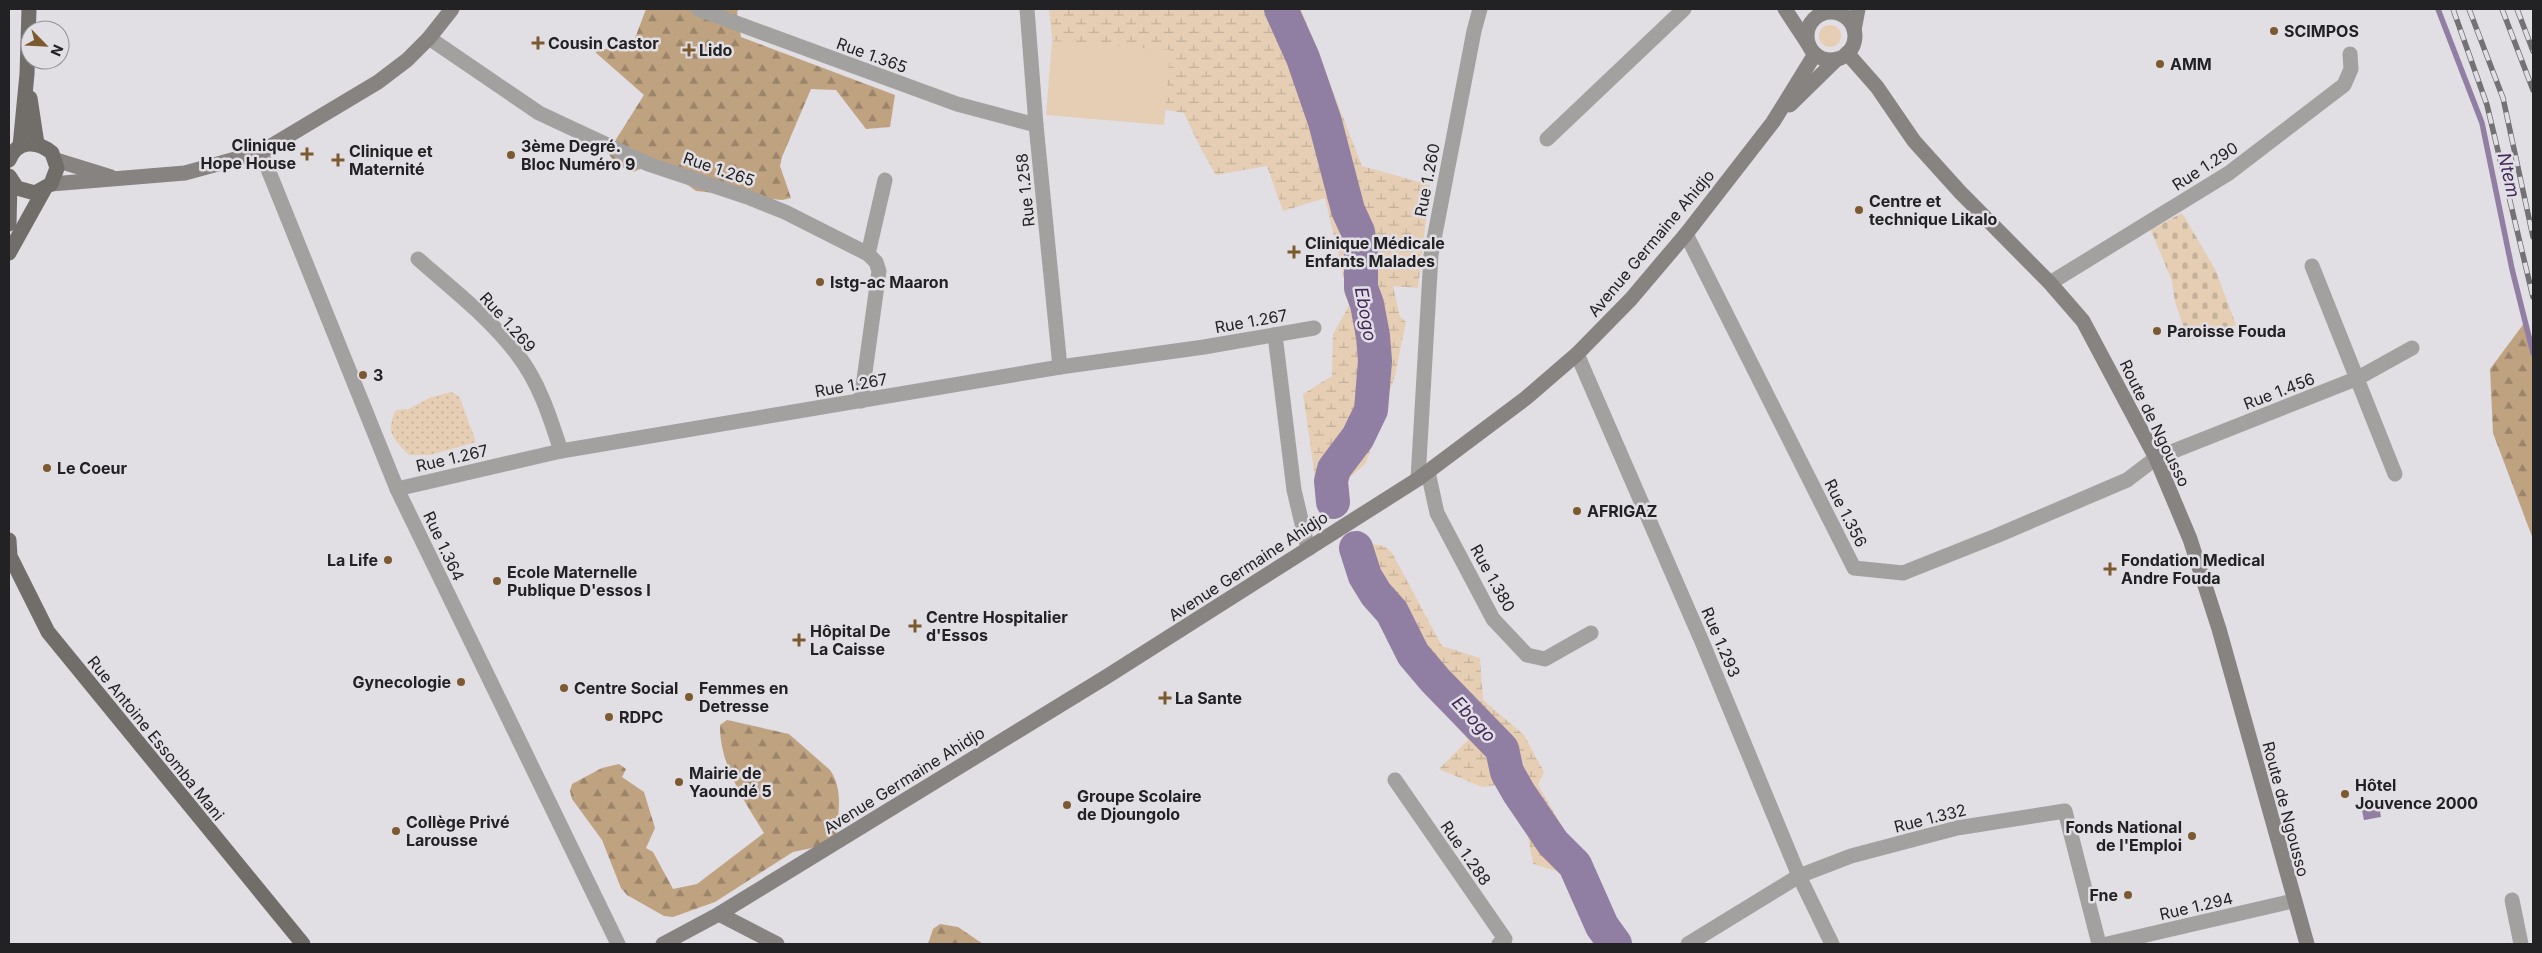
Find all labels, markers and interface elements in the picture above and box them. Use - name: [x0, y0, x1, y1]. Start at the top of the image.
- north arrow: [20, 20, 70, 70]
- place label: SCIMPOS: [2284, 21, 2359, 41]
- marker: SCIMPOS: [2268, 25, 2280, 37]
- place label: Cousin Castor: [548, 33, 659, 53]
- street label: Rue 1.365: [834, 33, 910, 77]
- marker: Cousin Castor: [532, 37, 544, 49]
- place label: Lido: [699, 40, 732, 60]
- text: N: [47, 42, 67, 59]
- marker: Lido: [683, 44, 695, 56]
- place label: AMM: [2170, 54, 2212, 74]
- marker: AMM: [2154, 58, 2166, 70]
- place label: Clinique Hope House: [201, 135, 296, 173]
- place label: 3ème Degré. Bloc Numéro 9: [521, 136, 635, 174]
- street label: Rue 1.290: [2168, 137, 2242, 195]
- place label: Clinique et Maternité: [349, 141, 433, 179]
- street label: Rue 1.260: [1410, 142, 1444, 218]
- marker: Clinique Hope House: [300, 147, 314, 161]
- street label: Rue 1.265: [681, 147, 757, 191]
- marker: 3ème Degré. Bloc Numéro 9: [505, 149, 517, 161]
- water label: Ntem: [2494, 150, 2524, 200]
- street label: Rue 1.258: [1011, 152, 1039, 228]
- marker: Clinique et Maternité: [331, 153, 345, 167]
- street label: Avenue Germaine Ahidjo: [1584, 165, 1718, 321]
- place label: Centre et technique Likalo: [1869, 191, 1998, 229]
- marker: Centre et technique Likalo: [1853, 204, 1865, 216]
- place label: Clinique Médicale Enfants Malades: [1305, 233, 1445, 271]
- marker: Clinique Médicale Enfants Malades: [1287, 245, 1301, 259]
- place label: Istg-ac Maaron: [830, 272, 949, 292]
- marker: Istg-ac Maaron: [814, 276, 826, 288]
- water label: Ebogo: [1351, 285, 1381, 343]
- street label: Rue 1.269: [476, 288, 540, 356]
- street label: Rue 1.267: [1213, 305, 1289, 337]
- place label: Paroisse Fouda: [2167, 321, 2286, 341]
- marker: Paroisse Fouda: [2151, 325, 2163, 337]
- street label: Route de Ngousso: [2116, 356, 2194, 490]
- place label: 3: [373, 365, 383, 385]
- street label: Rue 1.456: [2241, 368, 2317, 414]
- marker: 3: [357, 369, 369, 381]
- street label: Rue 1.267: [813, 369, 889, 401]
- street label: Rue 1.267: [414, 440, 490, 476]
- place label: Le Coeur: [57, 458, 128, 478]
- marker: Le Coeur: [41, 462, 53, 474]
- street label: Rue 1.356: [1820, 476, 1872, 550]
- place label: AFRIGAZ: [1587, 501, 1657, 521]
- marker: AFRIGAZ: [1571, 505, 1583, 517]
- street label: Avenue Germaine Ahidjo: [1165, 507, 1331, 625]
- street label: Rue 1.364: [419, 508, 469, 584]
- street label: Rue 1.380: [1466, 541, 1520, 615]
- place label: La Life: [327, 550, 378, 570]
- place label: Fondation Medical Andre Fouda: [2121, 550, 2265, 588]
- marker: La Life: [382, 554, 394, 566]
- place label: Ecole Maternelle Publique D'essos I: [507, 562, 651, 600]
- marker: Fondation Medical Andre Fouda: [2103, 562, 2117, 576]
- marker: Ecole Maternelle Publique D'essos I: [491, 575, 503, 587]
- street label: Rue 1.293: [1697, 604, 1745, 680]
- place label: Centre Hospitalier d'Essos: [926, 607, 1068, 645]
- marker: Centre Hospitalier d'Essos: [908, 619, 922, 633]
- place label: Hôpital De La Caisse: [810, 621, 891, 659]
- marker: Hôpital De La Caisse: [792, 633, 806, 647]
- street label: Rue Antoine Essomba Mani: [83, 652, 229, 824]
- place label: Gynecologie: [353, 672, 451, 692]
- marker: Gynecologie: [455, 676, 467, 688]
- place label: Centre Social: [574, 678, 678, 698]
- place label: Femmes en Detresse: [699, 678, 788, 716]
- marker: Centre Social: [558, 682, 570, 694]
- place label: La Sante: [1175, 688, 1242, 708]
- marker: Femmes en Detresse: [683, 691, 695, 703]
- marker: La Sante: [1159, 692, 1171, 704]
- water label: Ebogo: [1448, 692, 1500, 746]
- place label: RDPC: [619, 707, 663, 727]
- marker: RDPC: [603, 711, 615, 723]
- street label: Avenue Germaine Ahidjo: [820, 722, 988, 838]
- street label: Route de Ngousso: [2258, 739, 2314, 879]
- place label: Mairie de Yaoundé 5: [689, 763, 772, 801]
- place label: Hôtel Jouvence 2000: [2355, 775, 2478, 813]
- marker: Mairie de Yaoundé 5: [673, 776, 685, 788]
- place label: Groupe Scolaire de Djoungolo: [1077, 786, 1202, 824]
- marker: Hôtel Jouvence 2000: [2339, 788, 2351, 800]
- marker: Groupe Scolaire de Djoungolo: [1061, 799, 1073, 811]
- street label: Rue 1.332: [1892, 799, 1968, 837]
- place label: Collège Privé Larousse: [406, 812, 509, 850]
- street label: Rue 1.288: [1437, 817, 1495, 889]
- place label: Fonds National de l'Emploi: [2065, 817, 2182, 855]
- marker: Collège Privé Larousse: [390, 825, 402, 837]
- marker: Fonds National de l'Emploi: [2186, 830, 2198, 842]
- place label: Fne: [2089, 885, 2118, 905]
- street label: Rue 1.294: [2157, 888, 2235, 924]
- marker: Fne: [2122, 889, 2134, 901]

